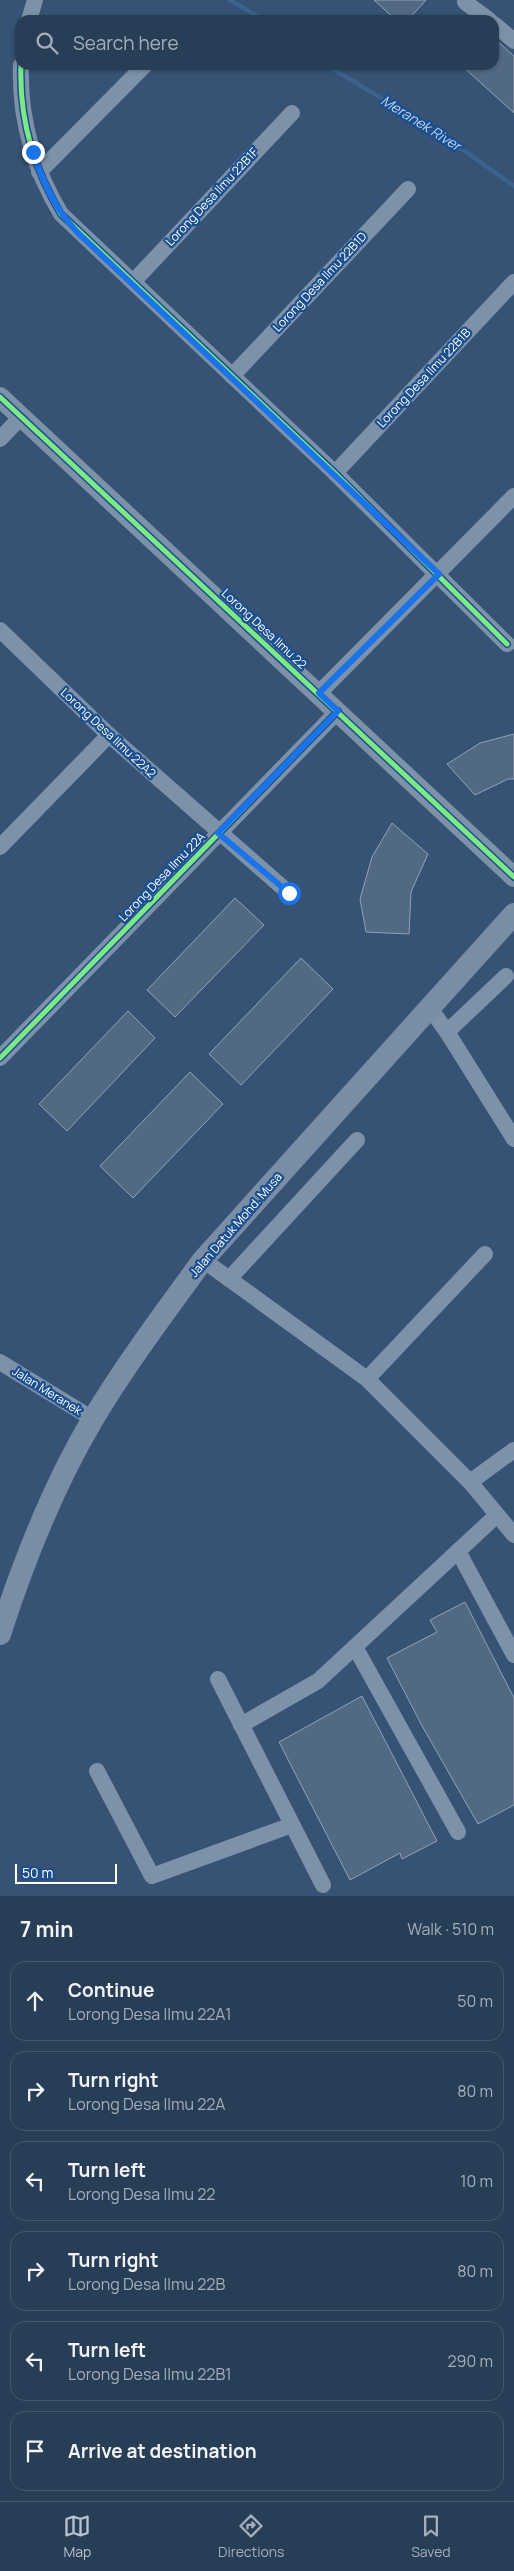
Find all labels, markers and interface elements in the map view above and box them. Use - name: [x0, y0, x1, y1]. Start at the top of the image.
- search box: [15, 15, 499, 70]
- icon: search: [33, 29, 61, 57]
- text: Search here: [73, 30, 179, 56]
- water label: Meranek River: [378, 90, 466, 156]
- route end: [22, 141, 45, 164]
- street label: Lorong Desa Ilmu 22B1F: [162, 144, 262, 250]
- street label: Lorong Desa Ilmu 22B1D: [269, 228, 370, 335]
- street label: Lorong Desa Ilmu 22B1B: [373, 324, 474, 431]
- street label: Lorong Desa Ilmu 22: [218, 585, 311, 673]
- street label: Lorong Desa Ilmu 22A2: [57, 684, 160, 782]
- street label: Lorong Desa Ilmu 22A: [115, 828, 209, 925]
- route start: [278, 882, 301, 905]
- street label: Jalan Datuk Mohd. Musa: [185, 1169, 286, 1281]
- street label: Jalan Meranek: [9, 1362, 86, 1419]
- scale bar: [15, 1861, 118, 1884]
- text: 50 m: [22, 1863, 53, 1882]
- text: 7 min: [20, 1915, 73, 1943]
- text: Walk · 510 m: [407, 1918, 494, 1940]
- text: Continue: [68, 1977, 154, 2003]
- icon: ahead: [21, 1987, 49, 2015]
- text: 50 m: [457, 1990, 493, 2012]
- text: Lorong Desa Ilmu 22A1: [68, 2003, 232, 2025]
- text: Turn right: [68, 2067, 158, 2093]
- icon: right: [21, 2077, 49, 2105]
- text: 80 m: [457, 2080, 493, 2102]
- text: Lorong Desa Ilmu 22A: [68, 2093, 225, 2115]
- text: Turn left: [68, 2157, 146, 2183]
- icon: left: [21, 2167, 49, 2195]
- text: 10 m: [460, 2170, 493, 2192]
- text: Lorong Desa Ilmu 22: [68, 2183, 215, 2205]
- text: Turn right: [68, 2247, 158, 2273]
- icon: right: [21, 2257, 49, 2285]
- text: 80 m: [457, 2260, 493, 2282]
- text: Lorong Desa Ilmu 22B: [68, 2273, 225, 2295]
- text: Turn left: [68, 2337, 146, 2363]
- icon: left: [21, 2347, 49, 2375]
- text: 290 m: [447, 2350, 493, 2372]
- text: Lorong Desa Ilmu 22B1: [68, 2363, 232, 2385]
- icon: arrive: [21, 2437, 49, 2465]
- text: Arrive at destination: [68, 2438, 257, 2464]
- tab: Map: [63, 2512, 91, 2561]
- tab: Directions: [218, 2512, 284, 2561]
- tab: Saved: [411, 2512, 451, 2561]

